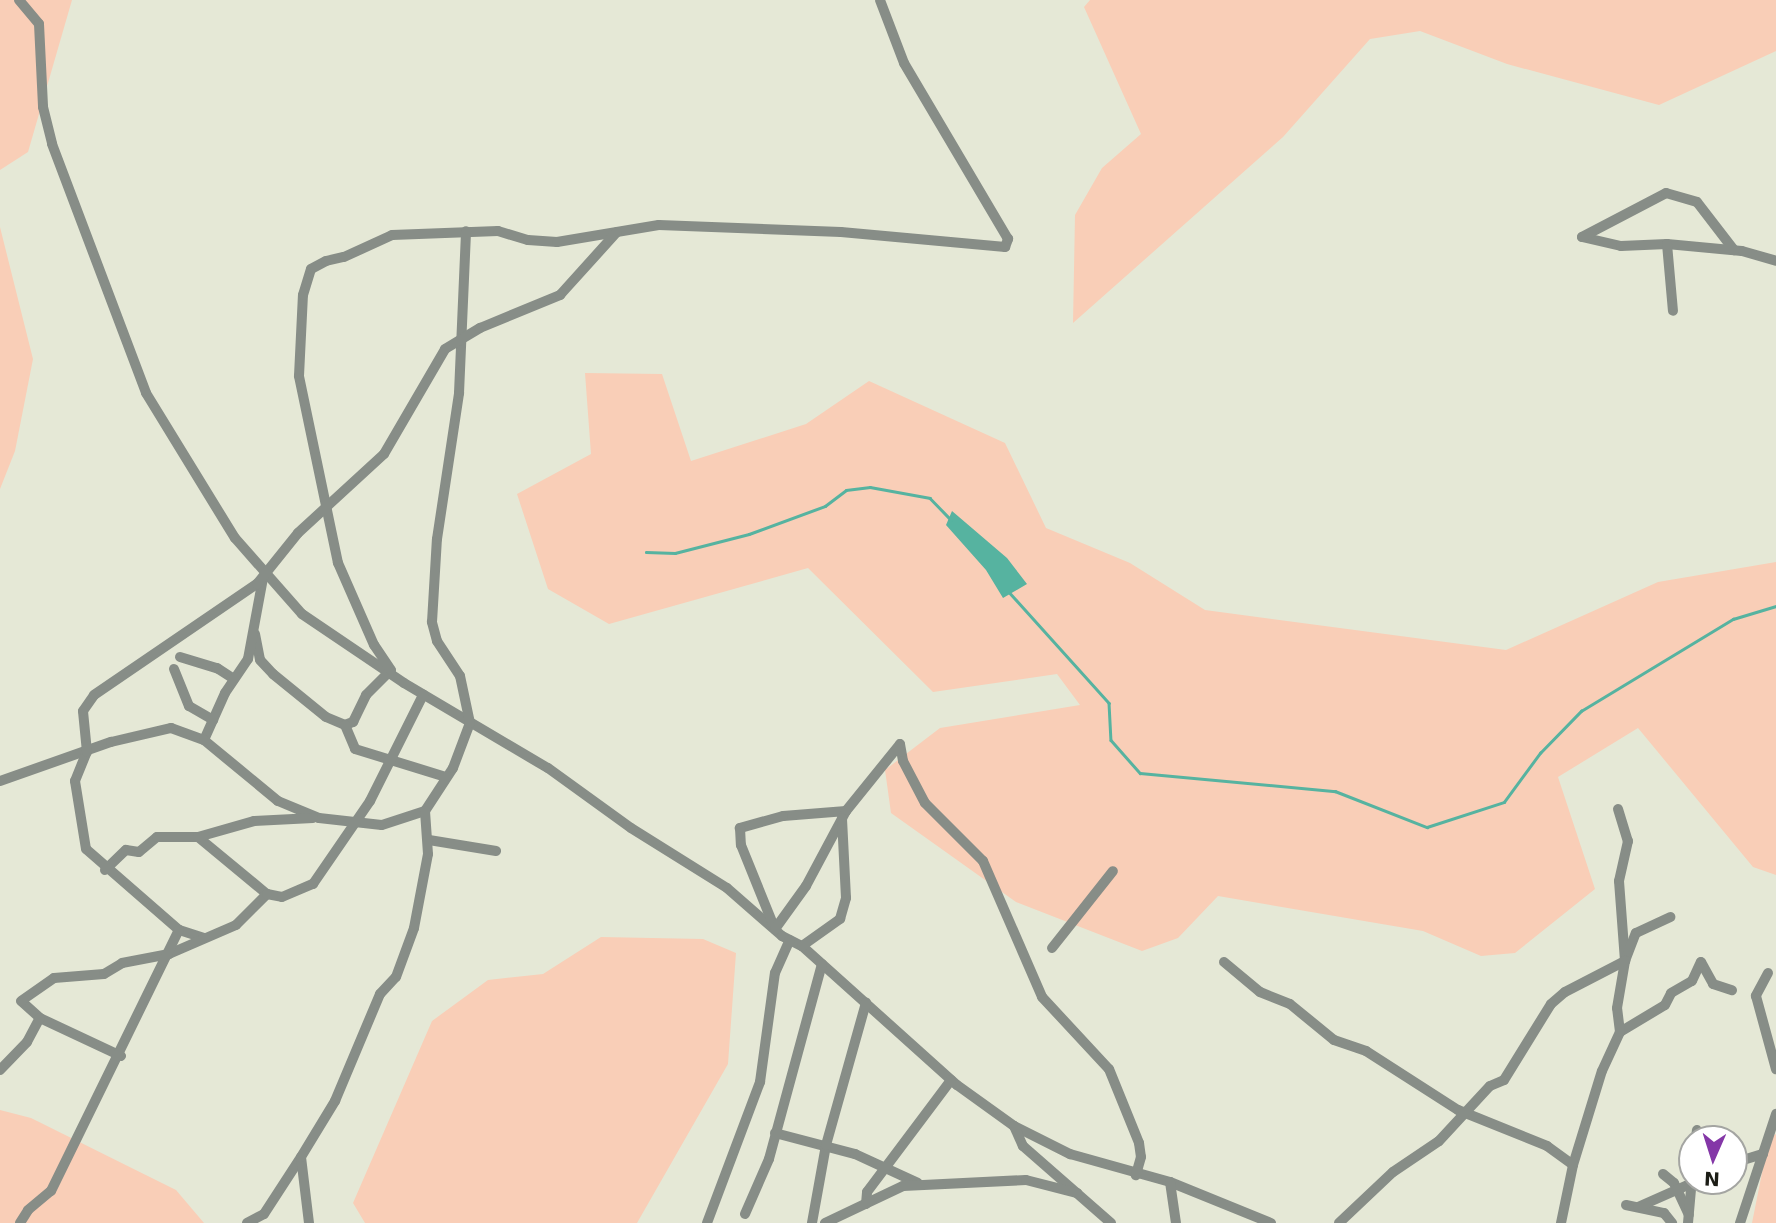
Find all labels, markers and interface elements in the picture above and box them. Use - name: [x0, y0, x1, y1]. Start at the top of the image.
- north arrow: [1678, 1125, 1748, 1195]
- text: N: [1703, 1168, 1721, 1190]

